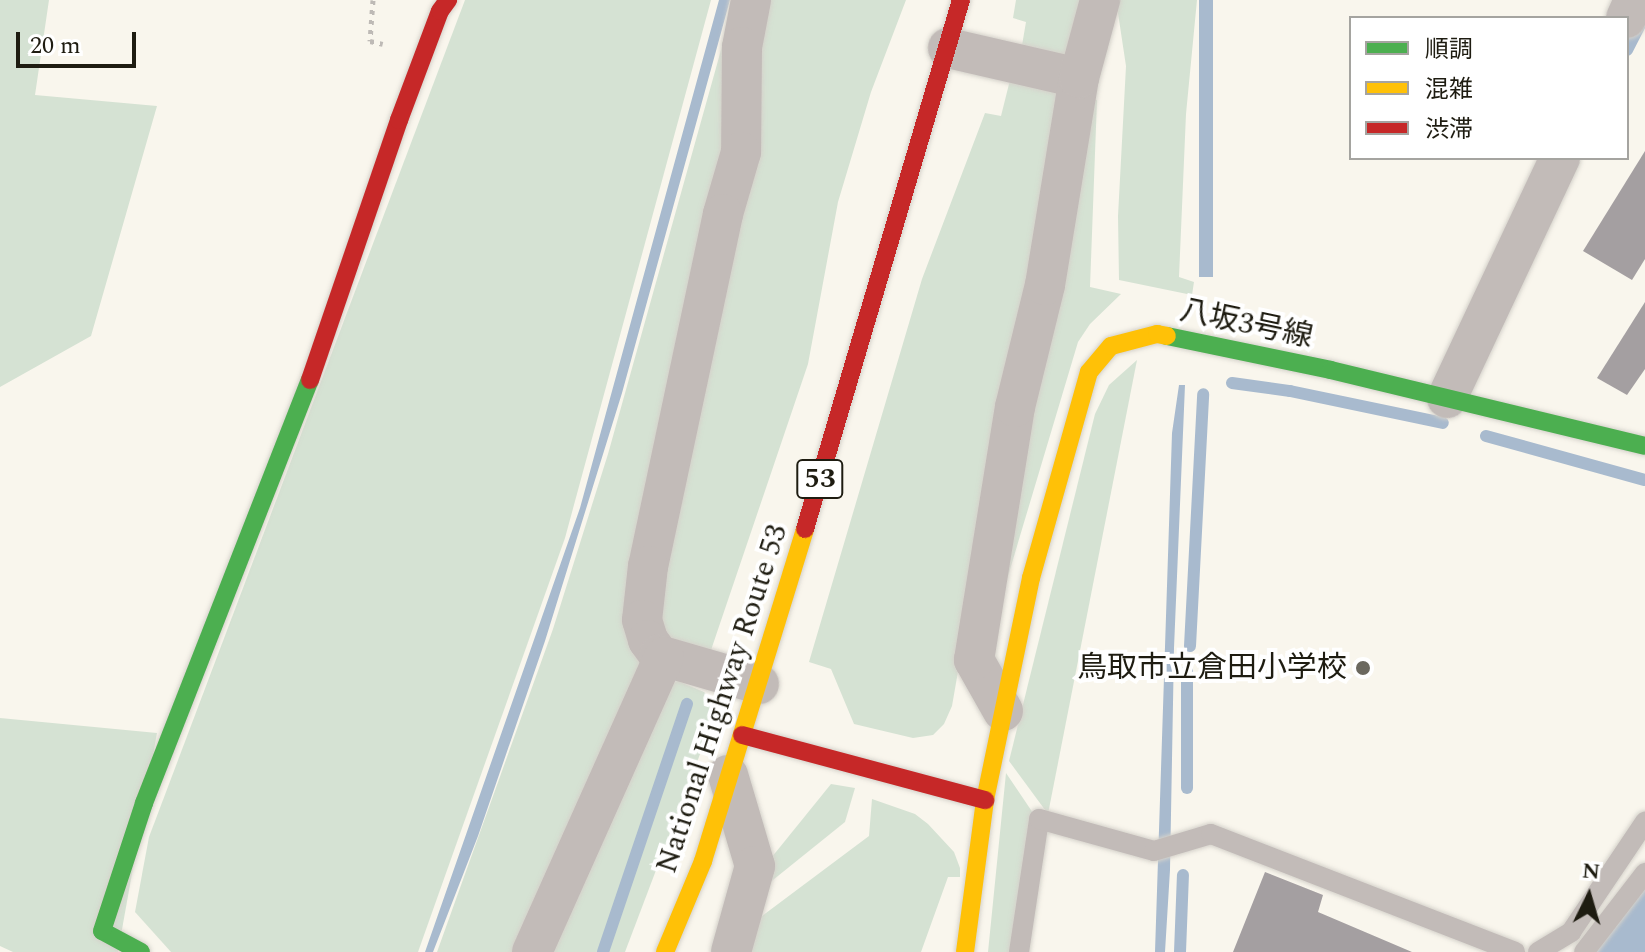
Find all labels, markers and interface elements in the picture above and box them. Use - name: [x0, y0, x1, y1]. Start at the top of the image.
- scale bar: [20, 16, 140, 66]
- legend: [1349, 16, 1629, 160]
- text: 20 m: [30, 28, 81, 64]
- text: 順調: [1425, 32, 1473, 68]
- text: 混雑: [1425, 72, 1473, 108]
- text: 渋滞: [1425, 112, 1473, 148]
- street label: 八坂3号線: [1176, 292, 1316, 356]
- road number: 53: [796, 455, 844, 503]
- street label: National Highway Route 53: [649, 520, 795, 878]
- place label: 鳥取市立倉田小学校: [1077, 650, 1347, 686]
- marker: 鳥取市立倉田小学校: [1354, 659, 1372, 677]
- text: N: [1581, 854, 1602, 889]
- north arrow: [1549, 856, 1629, 936]

